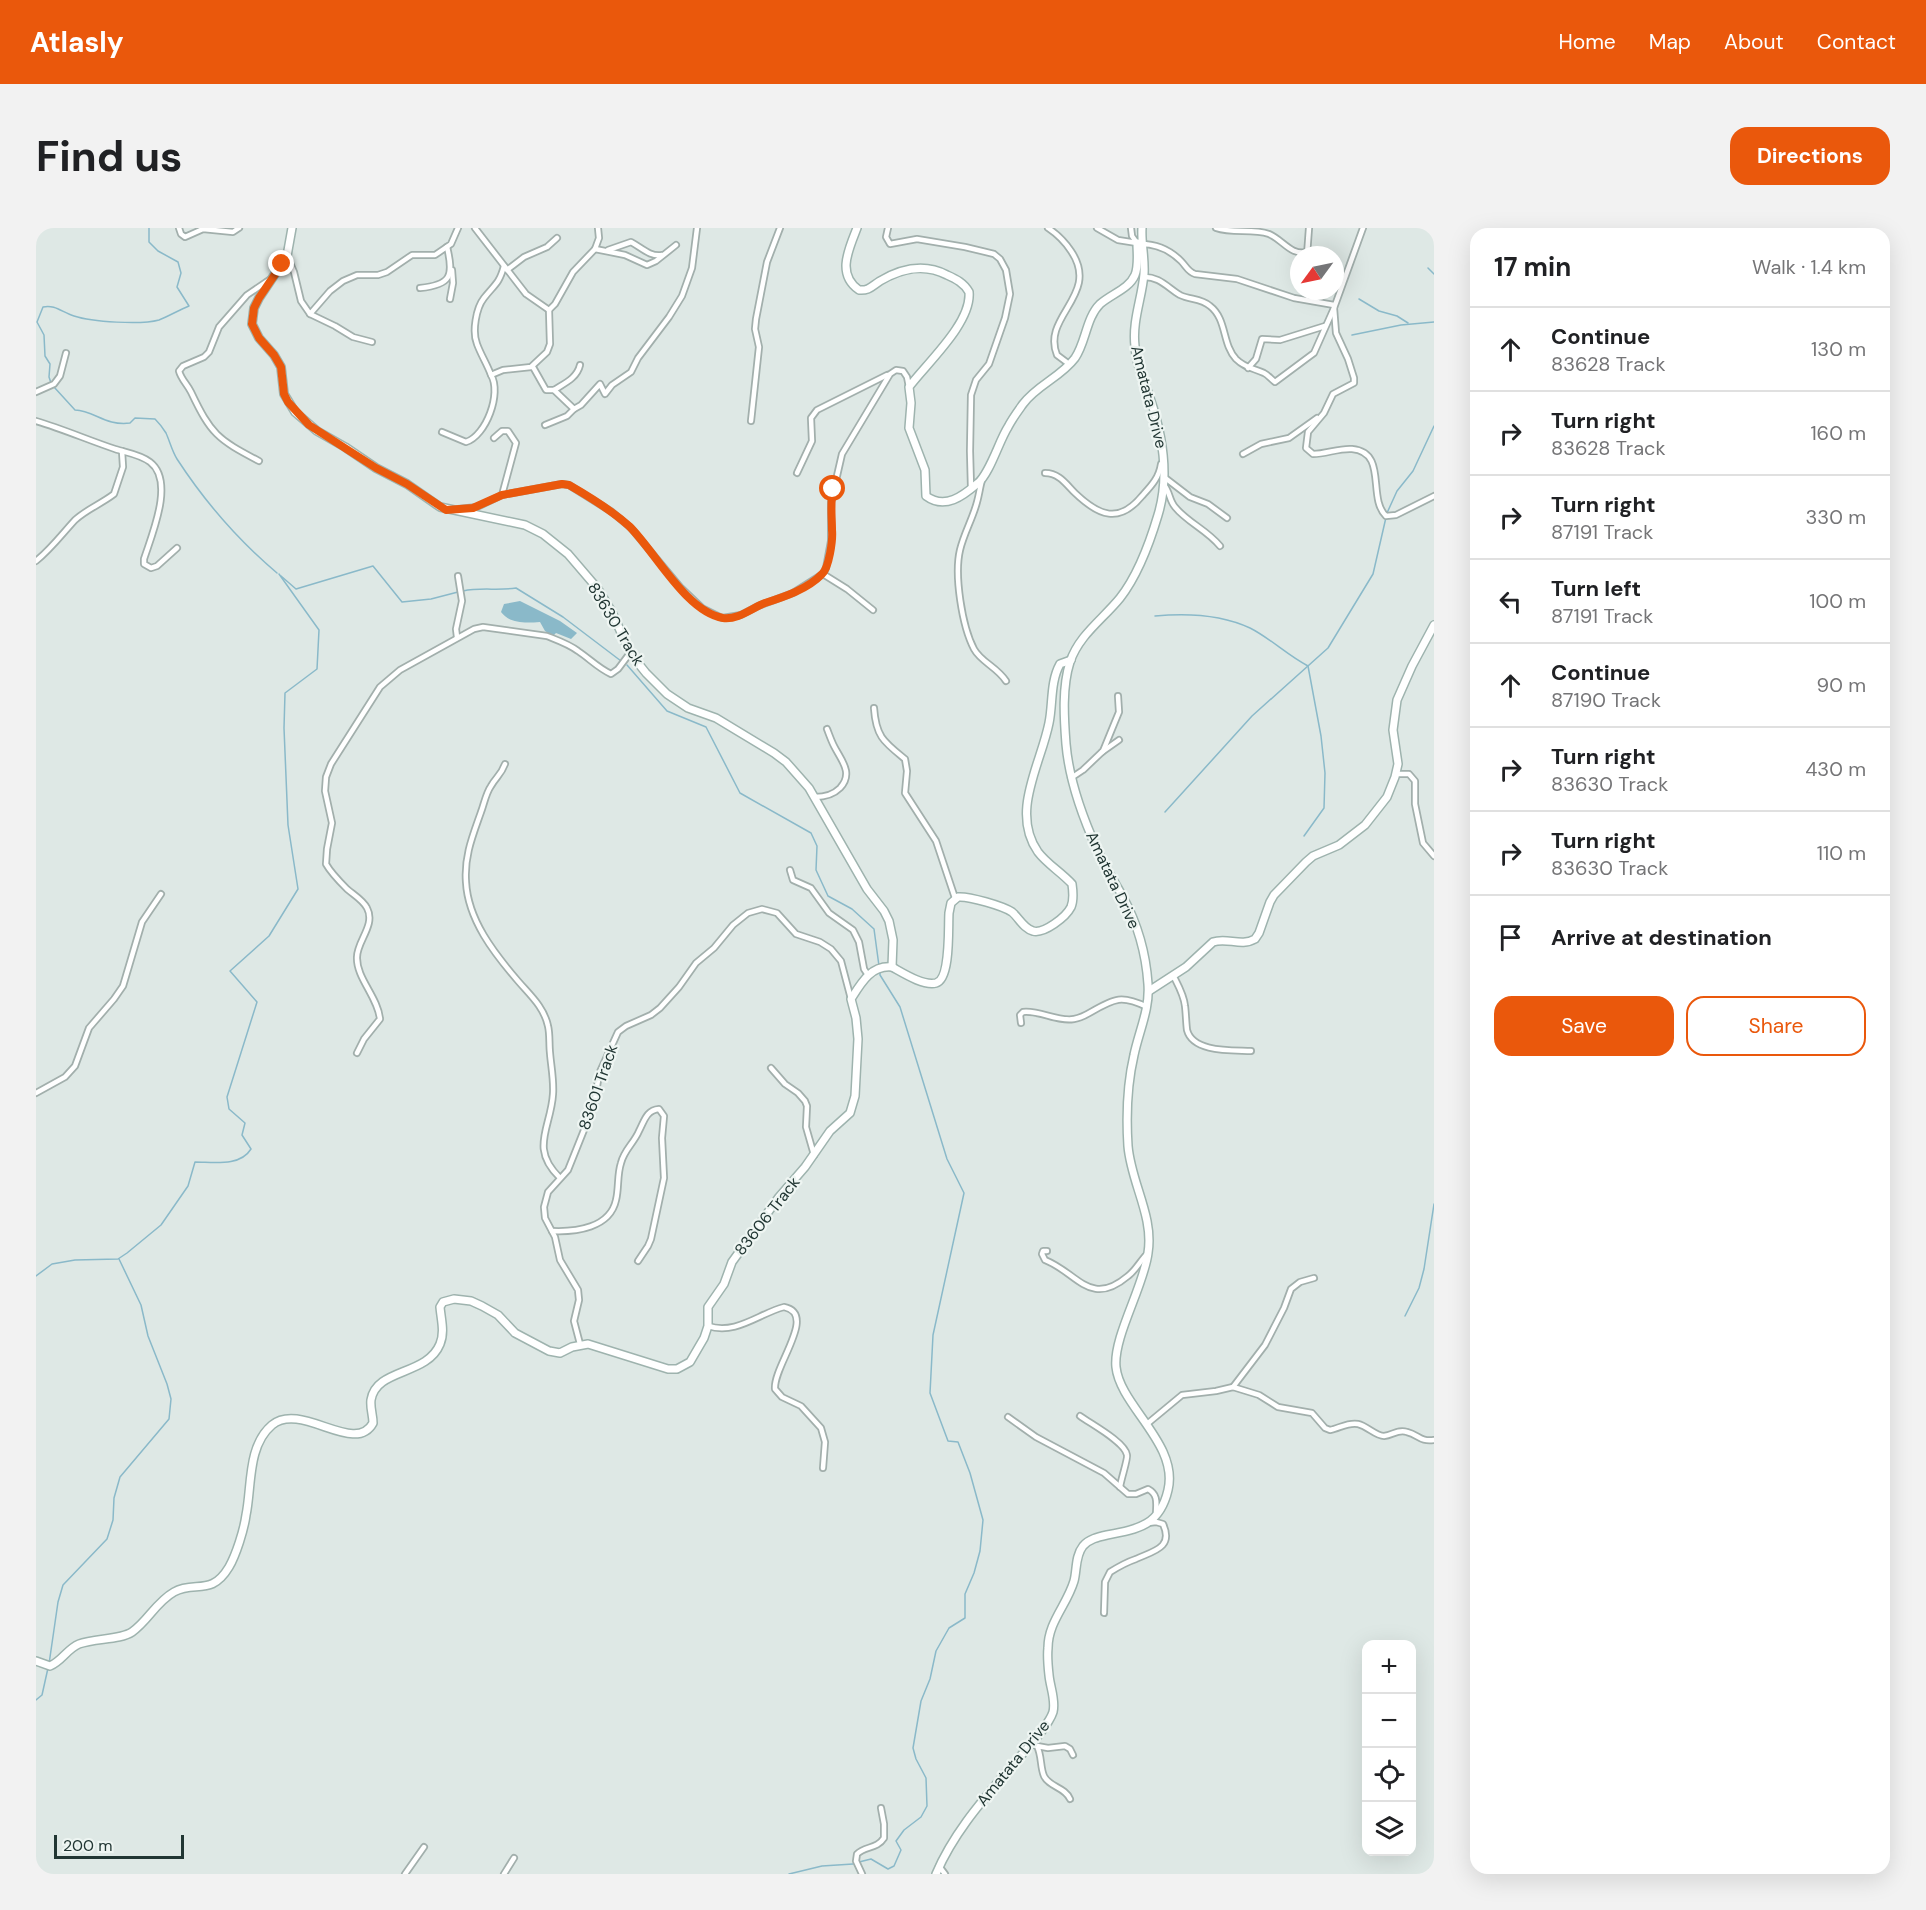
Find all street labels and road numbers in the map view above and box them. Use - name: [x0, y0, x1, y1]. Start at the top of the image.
- street label: Amatata Drive: [1126, 343, 1172, 451]
- street label: 83630 Track: [583, 578, 649, 670]
- street label: Amatata Drive: [1081, 828, 1145, 932]
- street label: 83601 Track: [574, 1041, 622, 1133]
- street label: 83606 Track: [730, 1172, 804, 1260]
- street label: Amatata Drive: [972, 1716, 1054, 1810]

